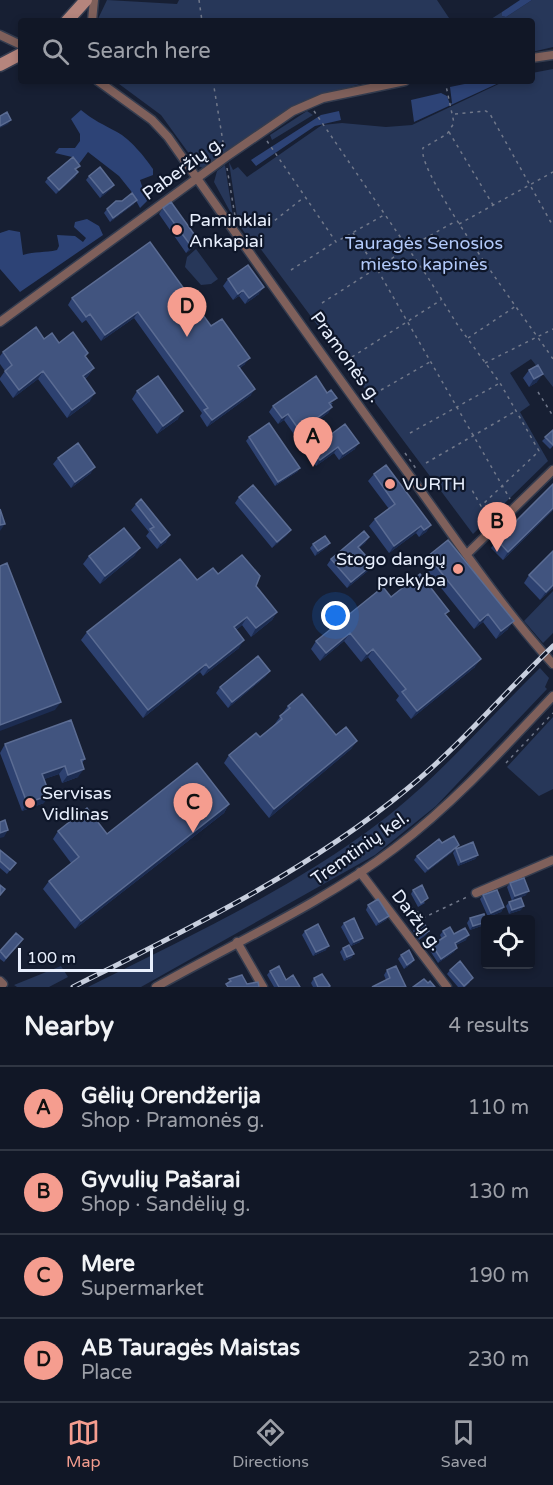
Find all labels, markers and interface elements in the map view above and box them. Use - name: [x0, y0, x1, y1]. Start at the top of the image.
- search box: [18, 18, 535, 84]
- icon: search: [39, 35, 72, 68]
- text: Search here: [87, 38, 211, 64]
- street label: Paberžių g.: [138, 131, 228, 205]
- place label: Paminklai Ankapiai: [189, 209, 272, 252]
- marker: Paminklai Ankapiai: [170, 223, 184, 237]
- park label: Tauragės Senosios miesto kapinės: [345, 232, 503, 275]
- pin: D: [168, 288, 207, 337]
- street label: Pramonės g.: [306, 307, 386, 407]
- pin: A: [294, 418, 332, 467]
- place label: VURTH: [402, 473, 466, 495]
- marker: VURTH: [383, 477, 397, 491]
- pin: B: [478, 502, 516, 552]
- place label: Stogo dangų prekyba: [336, 548, 446, 591]
- marker: Stogo dangų prekyba: [451, 562, 465, 576]
- your location: [321, 601, 350, 630]
- place label: Servisas Vidlinas: [42, 782, 112, 825]
- pin: C: [174, 784, 212, 833]
- marker: Servisas Vidlinas: [23, 796, 37, 810]
- street label: Tremtinių kel.: [307, 806, 413, 890]
- street label: Daržų g.: [387, 885, 447, 955]
- map controls: [481, 915, 535, 969]
- button: locate: [481, 915, 535, 969]
- scale bar: [18, 945, 153, 972]
- text: 100 m: [27, 948, 76, 968]
- text: Nearby: [24, 1011, 114, 1042]
- text: 4 results: [449, 1014, 529, 1038]
- text: Gėlių Orendžerija: [81, 1083, 261, 1109]
- text: A: [36, 1096, 51, 1120]
- text: 110 m: [468, 1096, 529, 1120]
- text: Shop · Pramonės g.: [81, 1109, 265, 1133]
- text: Gyvulių Pašarai: [81, 1167, 240, 1193]
- text: B: [37, 1180, 50, 1204]
- text: 130 m: [468, 1180, 529, 1204]
- text: Shop · Sandėlių g.: [81, 1193, 251, 1217]
- text: Mere: [81, 1251, 135, 1277]
- text: C: [37, 1264, 50, 1288]
- text: 190 m: [468, 1264, 529, 1288]
- text: Supermarket: [81, 1277, 204, 1301]
- text: AB Tauragės Maistas: [81, 1335, 300, 1361]
- text: D: [36, 1348, 51, 1372]
- text: 230 m: [468, 1348, 529, 1372]
- text: Place: [81, 1361, 132, 1385]
- tab: Map: [66, 1416, 100, 1472]
- tab: Directions: [232, 1416, 309, 1472]
- tab: Saved: [441, 1416, 487, 1472]

